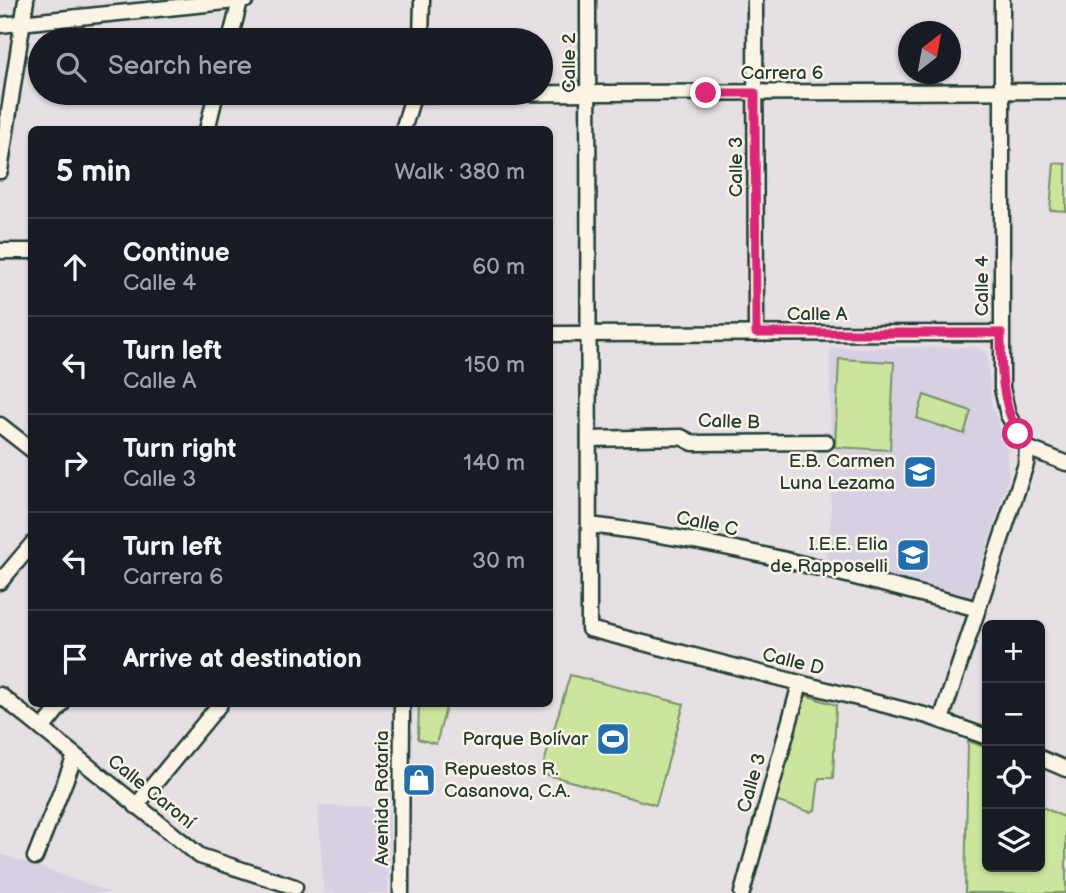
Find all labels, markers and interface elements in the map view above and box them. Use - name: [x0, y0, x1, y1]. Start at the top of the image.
- north arrow: [898, 21, 961, 84]
- search box: [28, 28, 553, 105]
- street label: Calle 2: [558, 32, 581, 93]
- icon: search: [52, 48, 90, 86]
- text: Search here: [108, 51, 252, 82]
- street label: Carrera 6: [741, 62, 823, 85]
- route end: [690, 77, 721, 108]
- street label: Calle 3: [725, 137, 748, 197]
- text: 5 min: [56, 154, 131, 190]
- text: Walk · 380 m: [395, 158, 525, 186]
- text: Continue: [123, 238, 230, 269]
- icon: ahead: [56, 248, 94, 286]
- text: 60 m: [472, 253, 525, 281]
- street label: Calle 4: [971, 255, 994, 316]
- text: Calle 4: [123, 269, 196, 297]
- street label: Calle A: [787, 303, 848, 326]
- text: Turn left: [123, 336, 222, 367]
- icon: left: [56, 346, 94, 384]
- text: 150 m: [464, 351, 525, 379]
- text: Calle A: [123, 367, 196, 395]
- street label: Calle B: [698, 409, 760, 435]
- route start: [1002, 418, 1033, 449]
- text: Turn right: [123, 434, 236, 465]
- icon: right: [56, 444, 94, 482]
- text: 140 m: [463, 449, 525, 477]
- place label: E.B. Carmen Luna Lezama: [779, 450, 895, 495]
- school or university icon: E.B. Carmen Luna Lezama: [901, 453, 939, 491]
- text: Calle 3: [123, 465, 196, 493]
- street label: Calle C: [674, 506, 740, 542]
- text: Turn left: [123, 532, 222, 563]
- place label: I.E.E. Elia de Rapposelli: [770, 533, 888, 578]
- school or university icon: I.E.E. Elia de Rapposelli: [894, 536, 932, 574]
- icon: left: [56, 542, 94, 580]
- text: 30 m: [472, 547, 525, 575]
- text: Carrera 6: [123, 563, 223, 591]
- map controls: [982, 620, 1045, 872]
- button: +: [982, 620, 1045, 683]
- icon: arrive: [56, 640, 94, 678]
- street label: Calle D: [760, 643, 826, 681]
- text: Arrive at destination: [123, 644, 362, 675]
- button: −: [982, 683, 1045, 746]
- sports icon: Parque Bolívar: [594, 720, 632, 758]
- place label: Parque Bolívar: [462, 728, 589, 751]
- street label: Avenida Rotaria: [371, 730, 394, 866]
- button: locate: [982, 746, 1045, 809]
- street label: Calle Caroní: [103, 750, 200, 835]
- street label: Calle 3: [733, 751, 771, 815]
- place label: Repuestos R. Casanova, C.A.: [444, 758, 570, 803]
- shop icon: Repuestos R. Casanova, C.A.: [400, 761, 438, 799]
- button: layers: [982, 809, 1045, 872]

